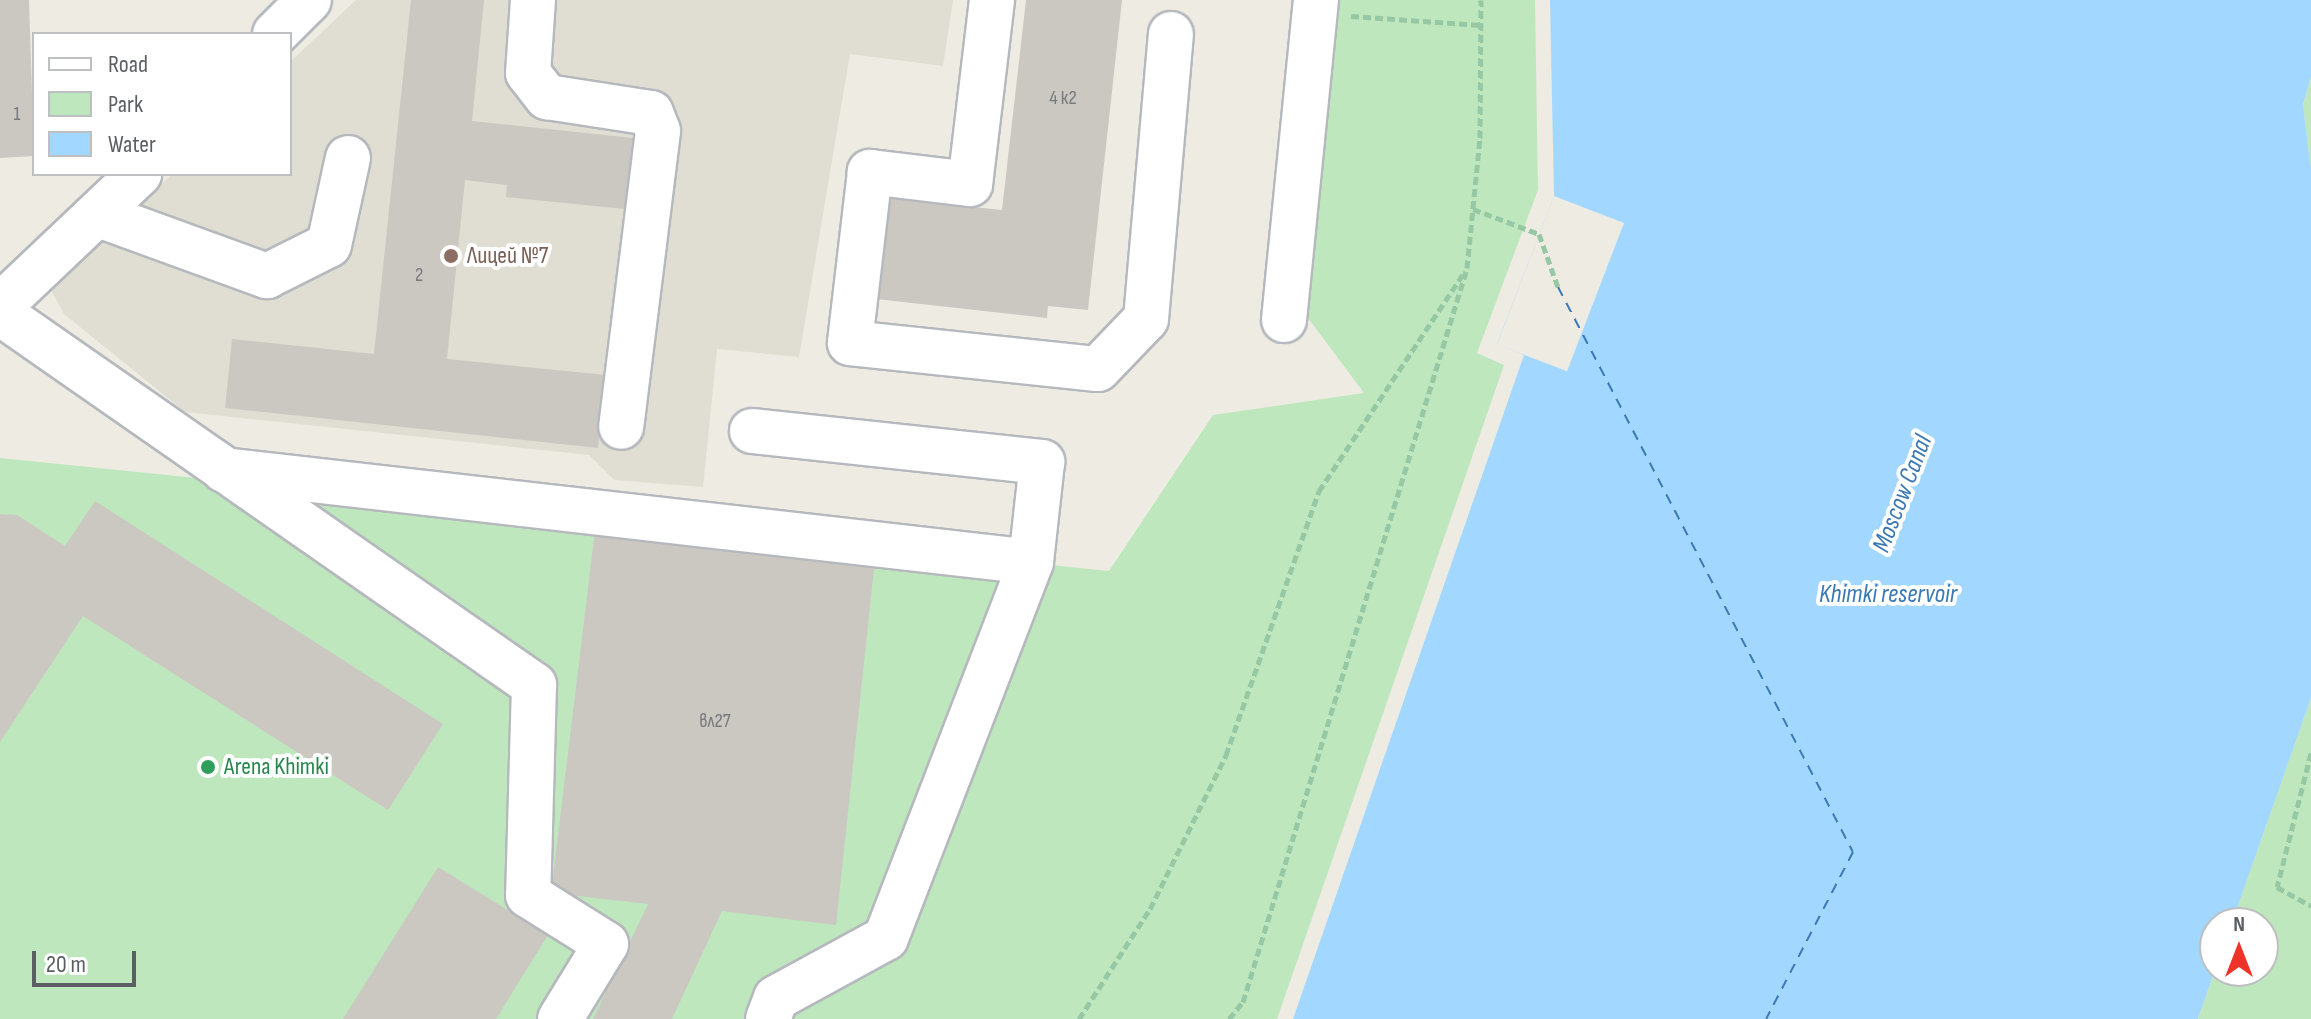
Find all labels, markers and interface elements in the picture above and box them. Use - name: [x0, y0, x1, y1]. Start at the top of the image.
- legend: [32, 32, 292, 176]
- text: Road: [108, 50, 148, 79]
- house number: 4 к2: [1049, 86, 1077, 110]
- text: Park: [108, 90, 143, 119]
- house number: 1: [14, 102, 20, 126]
- text: Water: [108, 130, 156, 159]
- place label: Лицей №7: [467, 242, 548, 270]
- marker: Лицей №7: [442, 247, 460, 265]
- house number: 2: [415, 263, 423, 287]
- water label: Moscow Canal: [1866, 431, 1940, 557]
- water label: Khimki reservoir: [1819, 579, 1957, 611]
- house number: вл27: [699, 709, 731, 733]
- place label: Arena Khimki: [224, 753, 329, 781]
- marker: Arena Khimki: [199, 758, 217, 776]
- north arrow: [2199, 907, 2279, 987]
- text: N: [2233, 911, 2245, 938]
- scale bar: [36, 935, 140, 985]
- text: 20 m: [46, 950, 86, 979]

